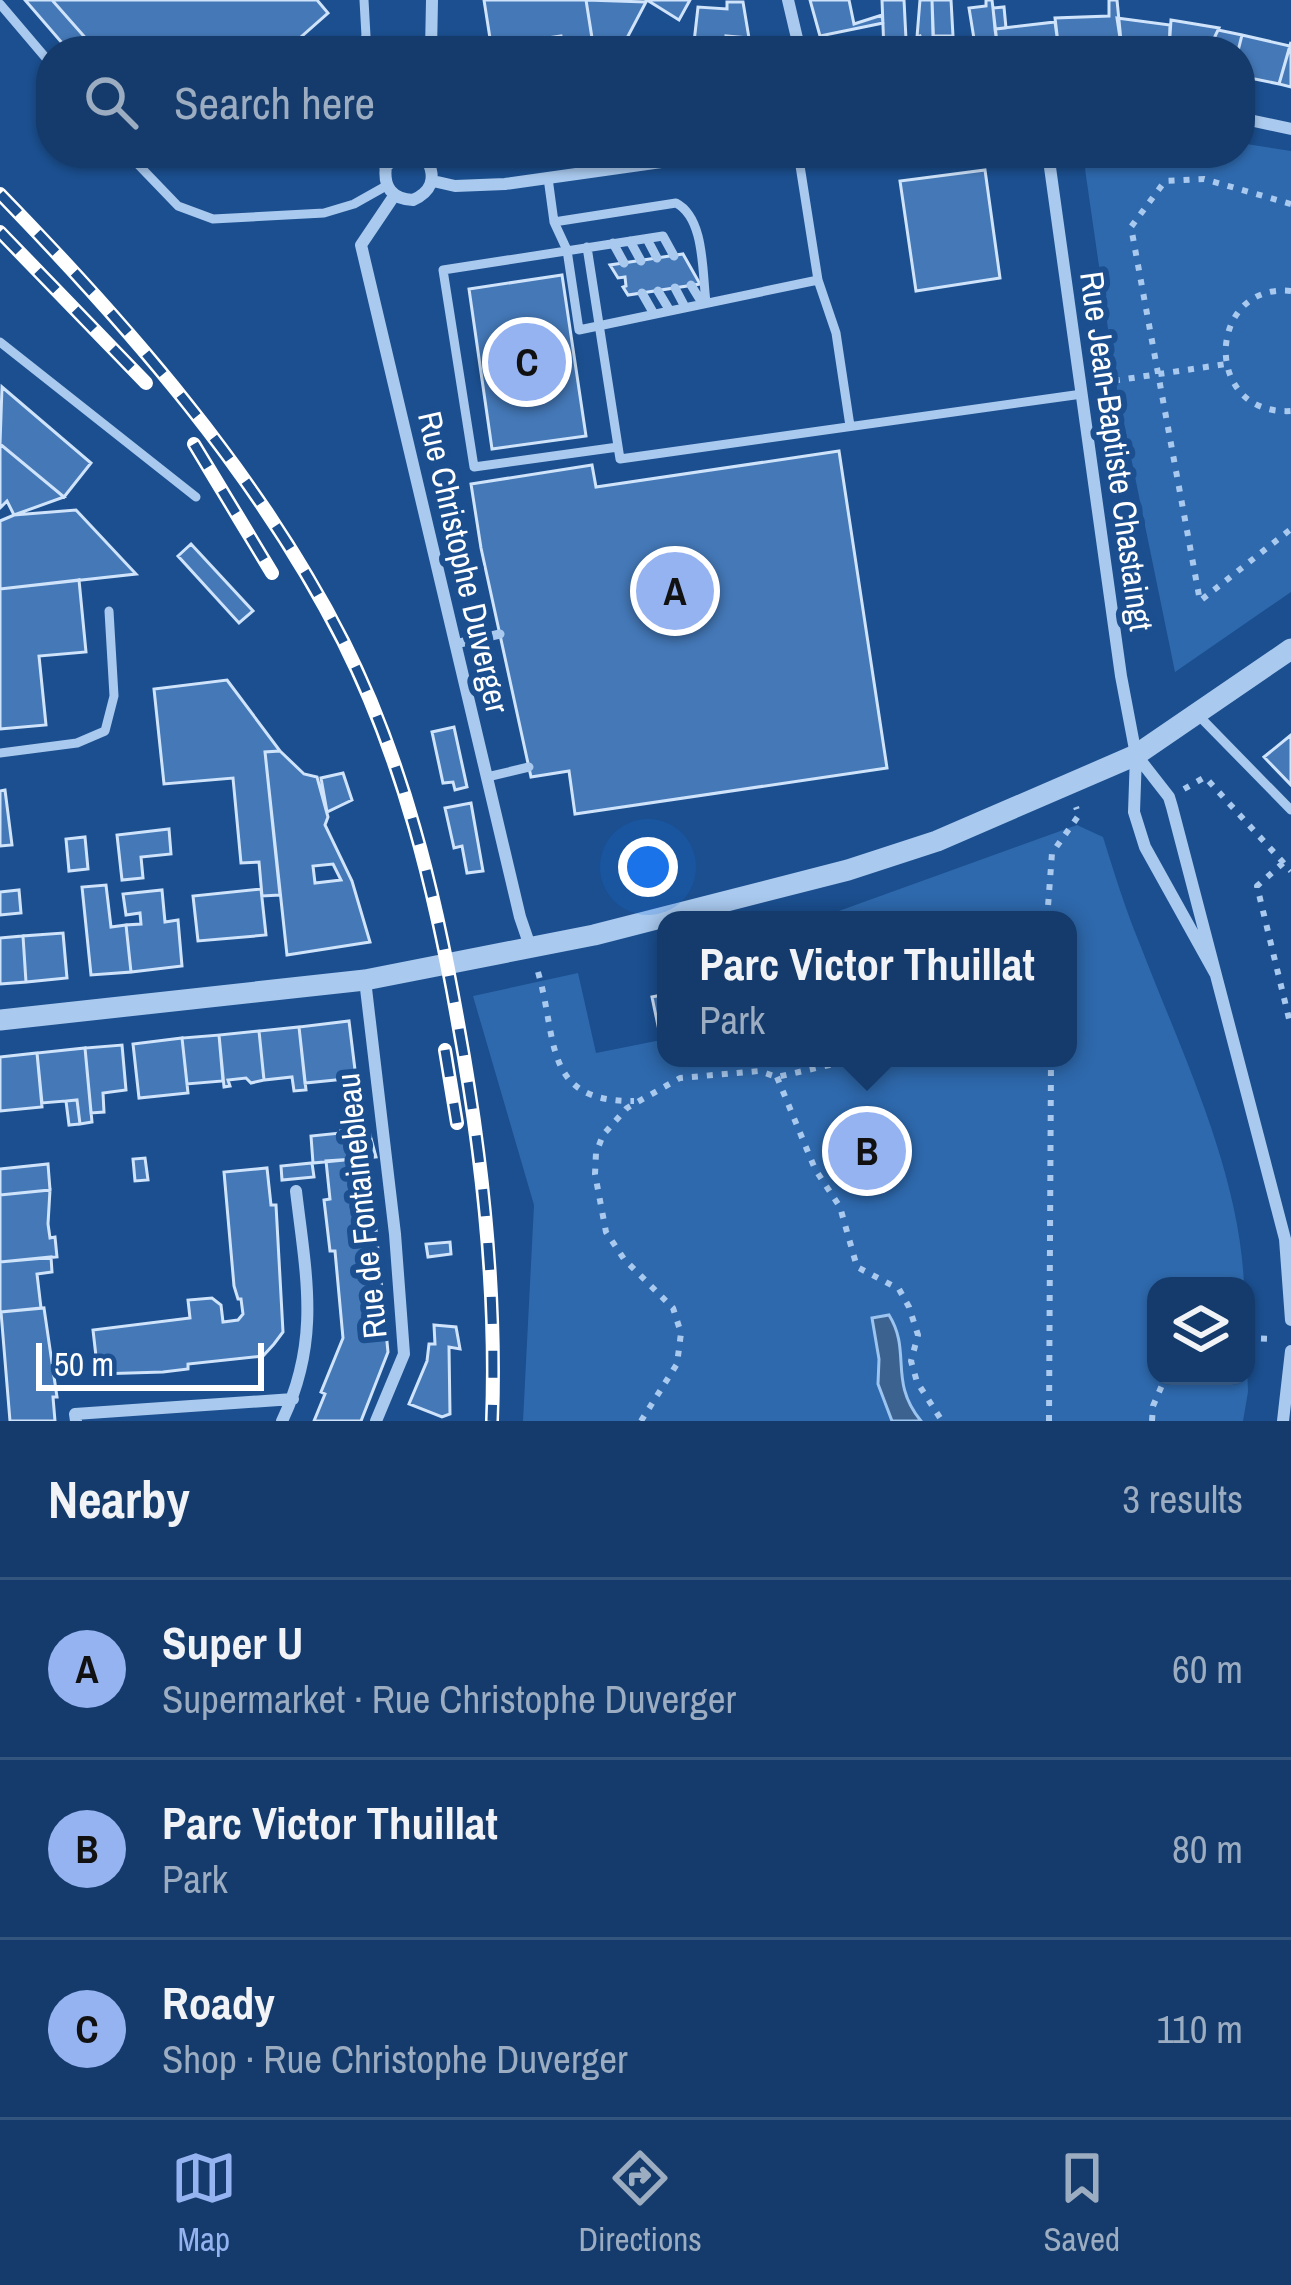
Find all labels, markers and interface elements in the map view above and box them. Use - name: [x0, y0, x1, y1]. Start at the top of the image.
- search box: [36, 36, 1255, 168]
- icon: search: [78, 69, 144, 135]
- text: Search here: [174, 72, 375, 133]
- street label: Rue Jean-Baptiste Chastaingt: [1070, 268, 1164, 634]
- pin: C: [488, 317, 566, 407]
- street label: Rue Christophe Duverger: [408, 407, 520, 717]
- pin: A: [636, 546, 714, 636]
- your location: [618, 837, 678, 897]
- popup: [657, 911, 1077, 1067]
- text: Parc Victor Thuillat: [699, 933, 1035, 994]
- text: Park: [699, 994, 765, 1046]
- street label: Rue de Fontainebleau: [325, 1071, 397, 1341]
- pin: B: [828, 1106, 906, 1196]
- map controls: [1147, 1277, 1255, 1385]
- button: layers: [1147, 1277, 1255, 1385]
- scale bar: [36, 1337, 264, 1390]
- text: 50 m: [54, 1342, 114, 1386]
- text: Nearby: [48, 1465, 190, 1534]
- text: 3 results: [1122, 1473, 1243, 1525]
- text: Super U: [162, 1612, 303, 1673]
- text: A: [75, 1643, 99, 1695]
- text: 60 m: [1172, 1643, 1243, 1695]
- text: Supermarket · Rue Christophe Duverger: [162, 1673, 736, 1725]
- text: Parc Victor Thuillat: [162, 1792, 498, 1853]
- text: B: [75, 1823, 99, 1875]
- text: 80 m: [1172, 1823, 1243, 1875]
- text: Park: [162, 1853, 228, 1905]
- text: Roady: [162, 1972, 275, 2033]
- text: C: [75, 2003, 99, 2055]
- text: 110 m: [1156, 2003, 1243, 2055]
- text: Shop · Rue Christophe Duverger: [162, 2033, 628, 2085]
- tab: Map: [171, 2145, 237, 2261]
- tab: Directions: [578, 2145, 702, 2261]
- tab: Saved: [1043, 2145, 1120, 2261]

